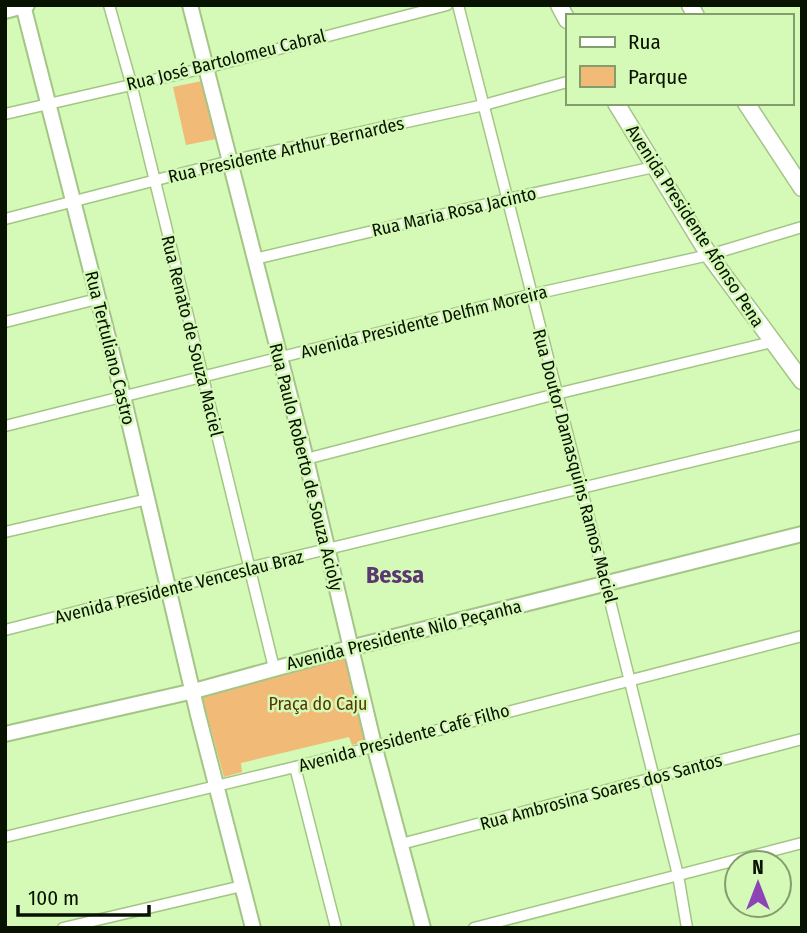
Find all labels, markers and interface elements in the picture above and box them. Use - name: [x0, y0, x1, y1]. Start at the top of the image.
- legend: [566, 14, 793, 105]
- street label: Rua José Bartolomeu Cabral: [124, 25, 328, 95]
- text: Rua: [628, 29, 661, 55]
- text: Parque: [628, 64, 688, 90]
- street label: Rua Presidente Arthur Bernardes: [166, 112, 406, 188]
- street label: Avenida Presidente Afonso Pena: [621, 121, 769, 331]
- street label: Rua Maria Rosa Jacinto: [370, 182, 538, 242]
- street label: Rua Renato de Souza Maciel: [156, 233, 228, 439]
- street label: Rua Tertuliano Castro: [80, 269, 140, 427]
- street label: Avenida Presidente Delfim Moreira: [298, 281, 550, 363]
- street label: Rua Doutor Damasquins Ramos Maciel: [528, 327, 622, 606]
- street label: Rua Paulo Roberto de Souza Acioly: [265, 341, 347, 593]
- street label: Avenida Presidente Venceslau Braz: [52, 545, 306, 629]
- district label: Bessa: [366, 561, 424, 589]
- street label: Avenida Presidente Nilo Peçanha: [284, 595, 524, 675]
- park label: Praça do Caju: [268, 693, 368, 715]
- street label: Avenida Presidente Café Filho: [296, 699, 512, 777]
- street label: Rua Ambrosina Soares dos Santos: [477, 749, 725, 835]
- north arrow: [723, 849, 793, 919]
- text: N: [752, 856, 764, 879]
- scale bar: [18, 874, 149, 918]
- text: 100 m: [28, 885, 79, 911]

